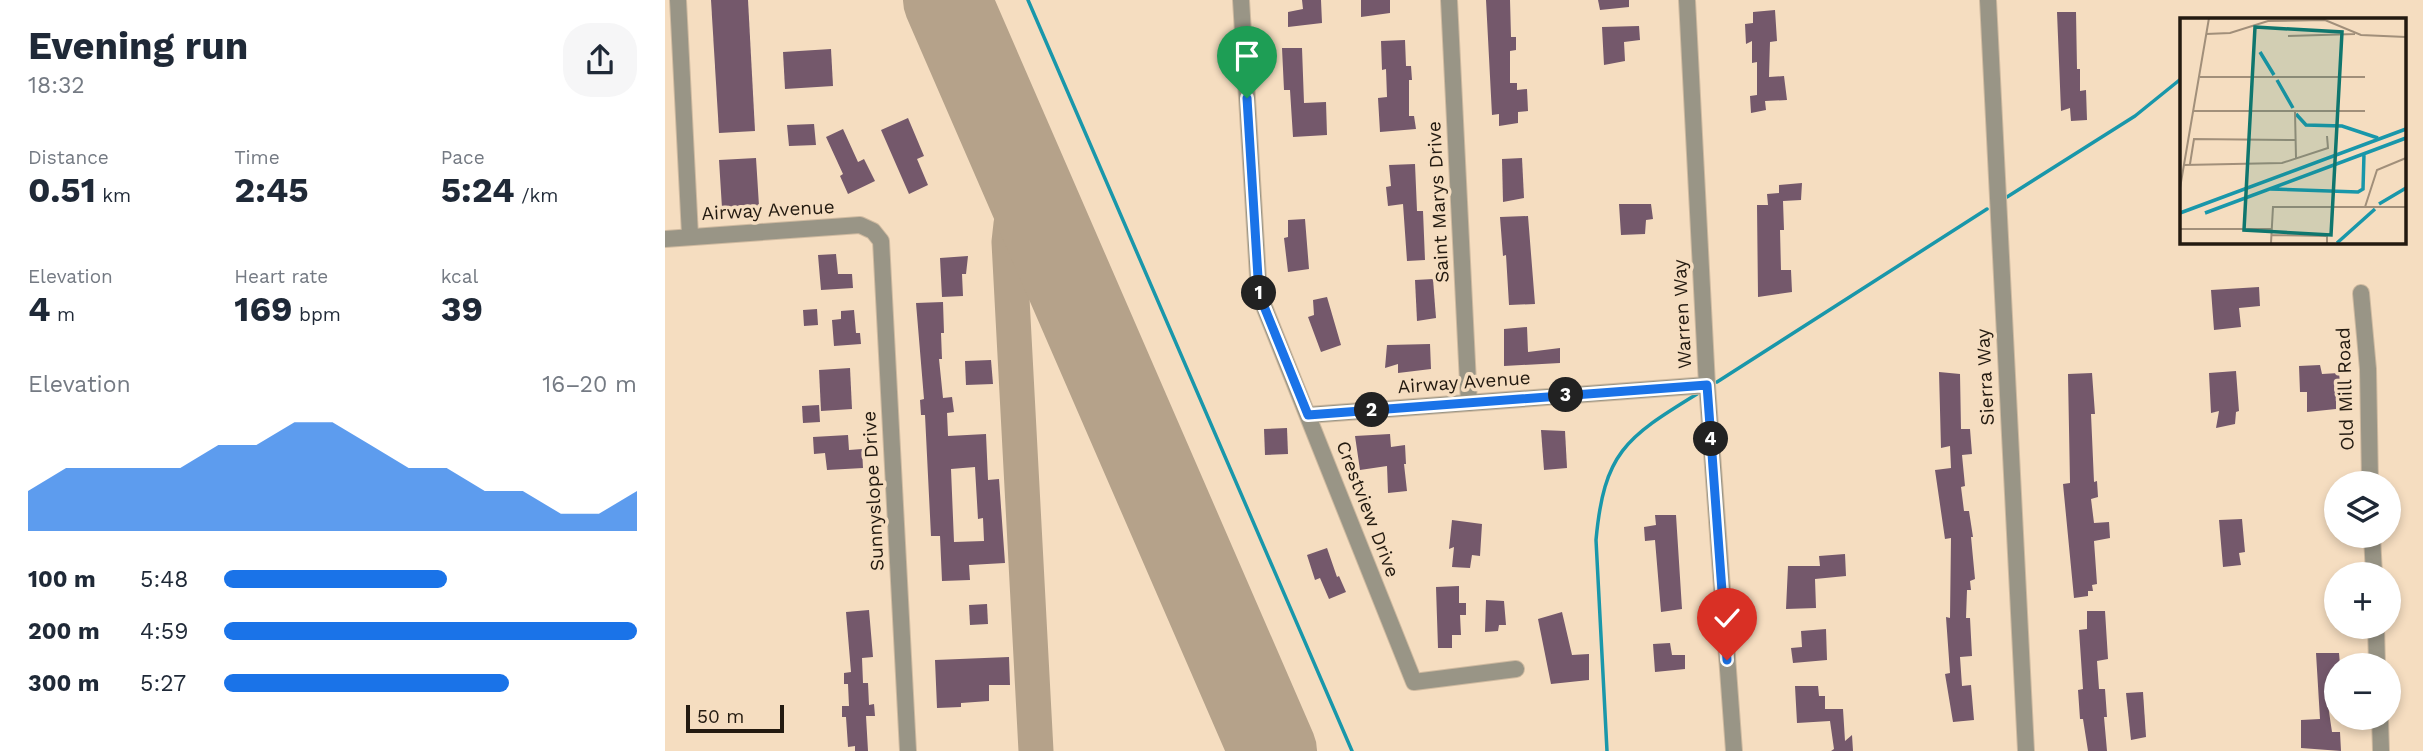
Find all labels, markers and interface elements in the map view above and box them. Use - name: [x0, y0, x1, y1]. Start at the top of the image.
- inset map: [2180, 18, 2406, 243]
- button: share: [563, 23, 637, 97]
- text: Evening run: [28, 24, 248, 68]
- pin: [1217, 26, 1277, 98]
- icon: arrive: [1228, 37, 1266, 75]
- text: 18:32: [28, 72, 85, 99]
- street label: Saint Marys Drive: [1422, 121, 1454, 283]
- text: Distance: [28, 146, 109, 169]
- text: Time: [234, 146, 280, 169]
- text: Pace: [441, 146, 485, 169]
- text: 0.51: [28, 169, 96, 211]
- text: 2:45: [234, 169, 309, 211]
- text: 5:24: [441, 169, 515, 211]
- text: km: [96, 184, 131, 207]
- text: /km: [515, 184, 558, 207]
- street label: Airway Avenue: [701, 195, 835, 225]
- street label: Warren Way: [1668, 258, 1696, 369]
- text: Elevation: [28, 265, 113, 288]
- text: Heart rate: [234, 265, 328, 288]
- text: kcal: [441, 265, 478, 288]
- pin: 1: [1241, 276, 1277, 310]
- text: 1: [1254, 281, 1263, 304]
- text: 4: [28, 288, 51, 330]
- text: 169: [234, 288, 293, 330]
- text: 39: [441, 288, 483, 330]
- text: m: [51, 303, 75, 326]
- text: bpm: [293, 303, 341, 326]
- street label: Old Mill Road: [2331, 327, 2359, 451]
- street label: Sierra Way: [1971, 328, 1999, 426]
- street label: Airway Avenue: [1397, 366, 1531, 398]
- text: Elevation: [28, 371, 131, 398]
- text: 16–20 m: [542, 371, 637, 398]
- pin: 3: [1549, 378, 1583, 412]
- text: 3: [1560, 383, 1571, 406]
- pin: 2: [1355, 392, 1389, 428]
- text: 2: [1366, 398, 1377, 421]
- street label: Sunnyslope Drive: [857, 410, 889, 572]
- pin: 4: [1693, 422, 1729, 457]
- text: 4: [1704, 427, 1717, 450]
- street label: Crestview Drive: [1331, 438, 1405, 580]
- map controls: [2324, 471, 2401, 730]
- button: layers: [2324, 471, 2401, 548]
- button: +: [2324, 562, 2401, 639]
- text: 100 m: [28, 566, 96, 593]
- text: 5:48: [140, 566, 188, 593]
- pin: [1697, 588, 1757, 660]
- icon: check: [1708, 599, 1746, 637]
- text: 200 m: [28, 618, 100, 645]
- text: 4:59: [140, 618, 188, 645]
- button: −: [2324, 653, 2401, 730]
- text: 300 m: [28, 670, 99, 697]
- text: 5:27: [140, 670, 186, 697]
- scale bar: [686, 702, 784, 734]
- text: 50 m: [697, 705, 744, 728]

